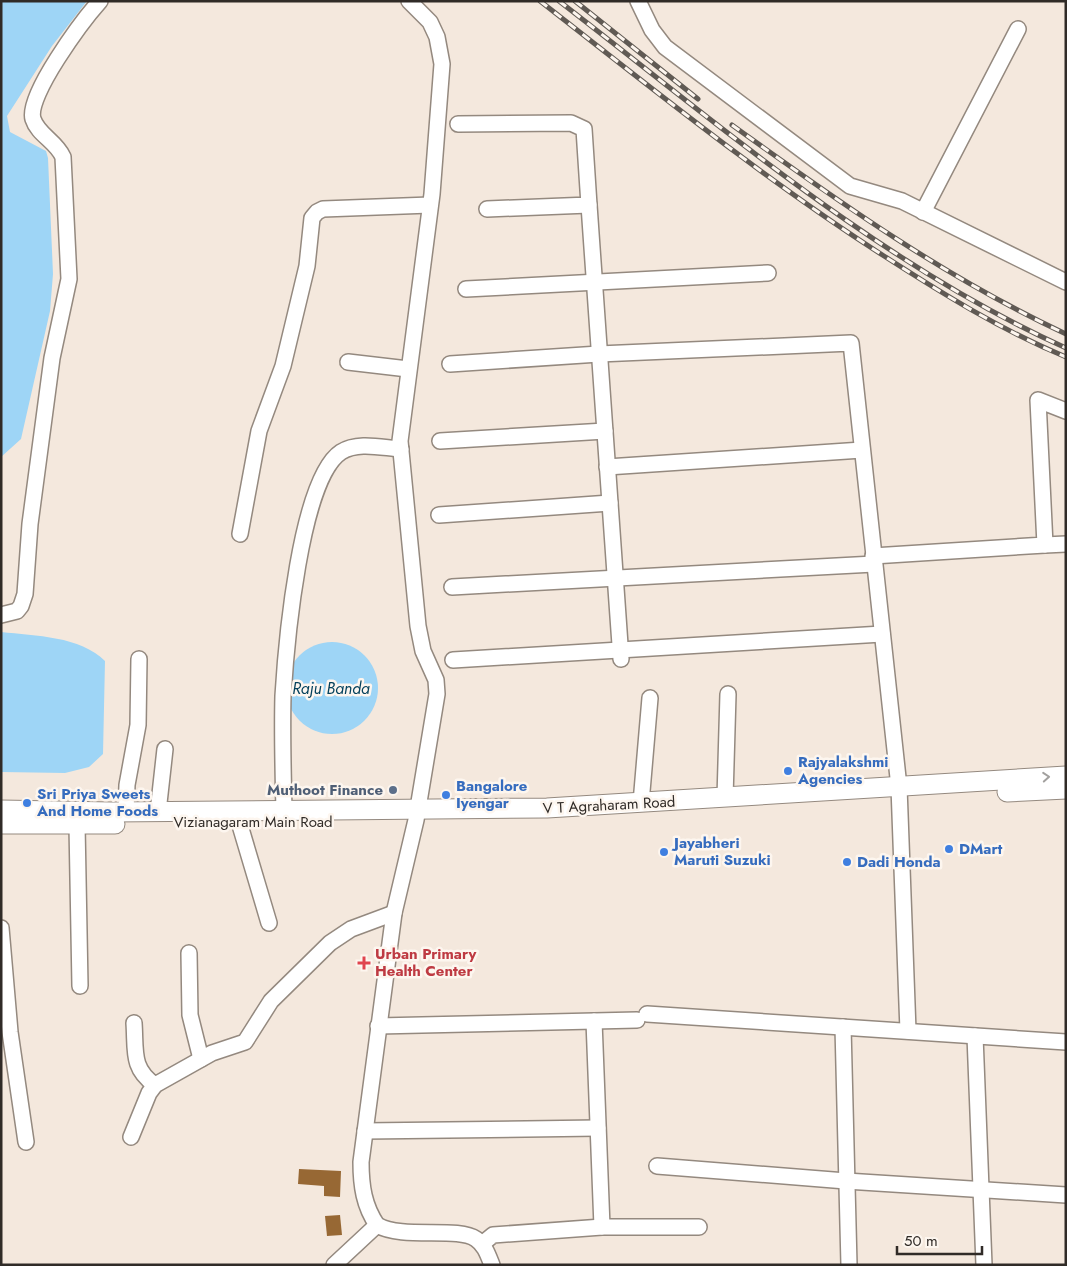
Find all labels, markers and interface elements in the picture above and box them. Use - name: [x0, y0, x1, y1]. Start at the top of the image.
- water label: Raju Banda: [292, 677, 370, 700]
- place label: Rajyalakshmi Agencies: [797, 751, 888, 790]
- marker: Rajyalakshmi Agencies: [782, 765, 794, 777]
- one-way arrow: [1043, 772, 1051, 783]
- place label: Bangalore Iyengar: [456, 775, 528, 814]
- place label: Muthoot Finance: [267, 779, 383, 801]
- place label: Sri Priya Sweets And Home Foods: [36, 783, 158, 822]
- marker: Muthoot Finance: [387, 784, 399, 796]
- marker: Bangalore Iyengar: [440, 789, 452, 801]
- street label: V T Agraharam Road: [542, 791, 676, 819]
- marker: Sri Priya Sweets And Home Foods: [21, 797, 33, 809]
- street label: Vizianagaram Main Road: [173, 811, 333, 833]
- place label: Jayabheri Maruti Suzuki: [671, 832, 771, 871]
- place label: DMart: [959, 838, 1003, 860]
- marker: DMart: [943, 843, 955, 855]
- marker: Jayabheri Maruti Suzuki: [658, 846, 670, 858]
- place label: Dadi Honda: [857, 851, 941, 873]
- marker: Dadi Honda: [841, 856, 853, 868]
- place label: Urban Primary Health Center: [375, 943, 476, 982]
- marker: Urban Primary Health Center: [357, 956, 371, 970]
- scale bar: [897, 1224, 982, 1256]
- text: 50 m: [904, 1230, 938, 1252]

